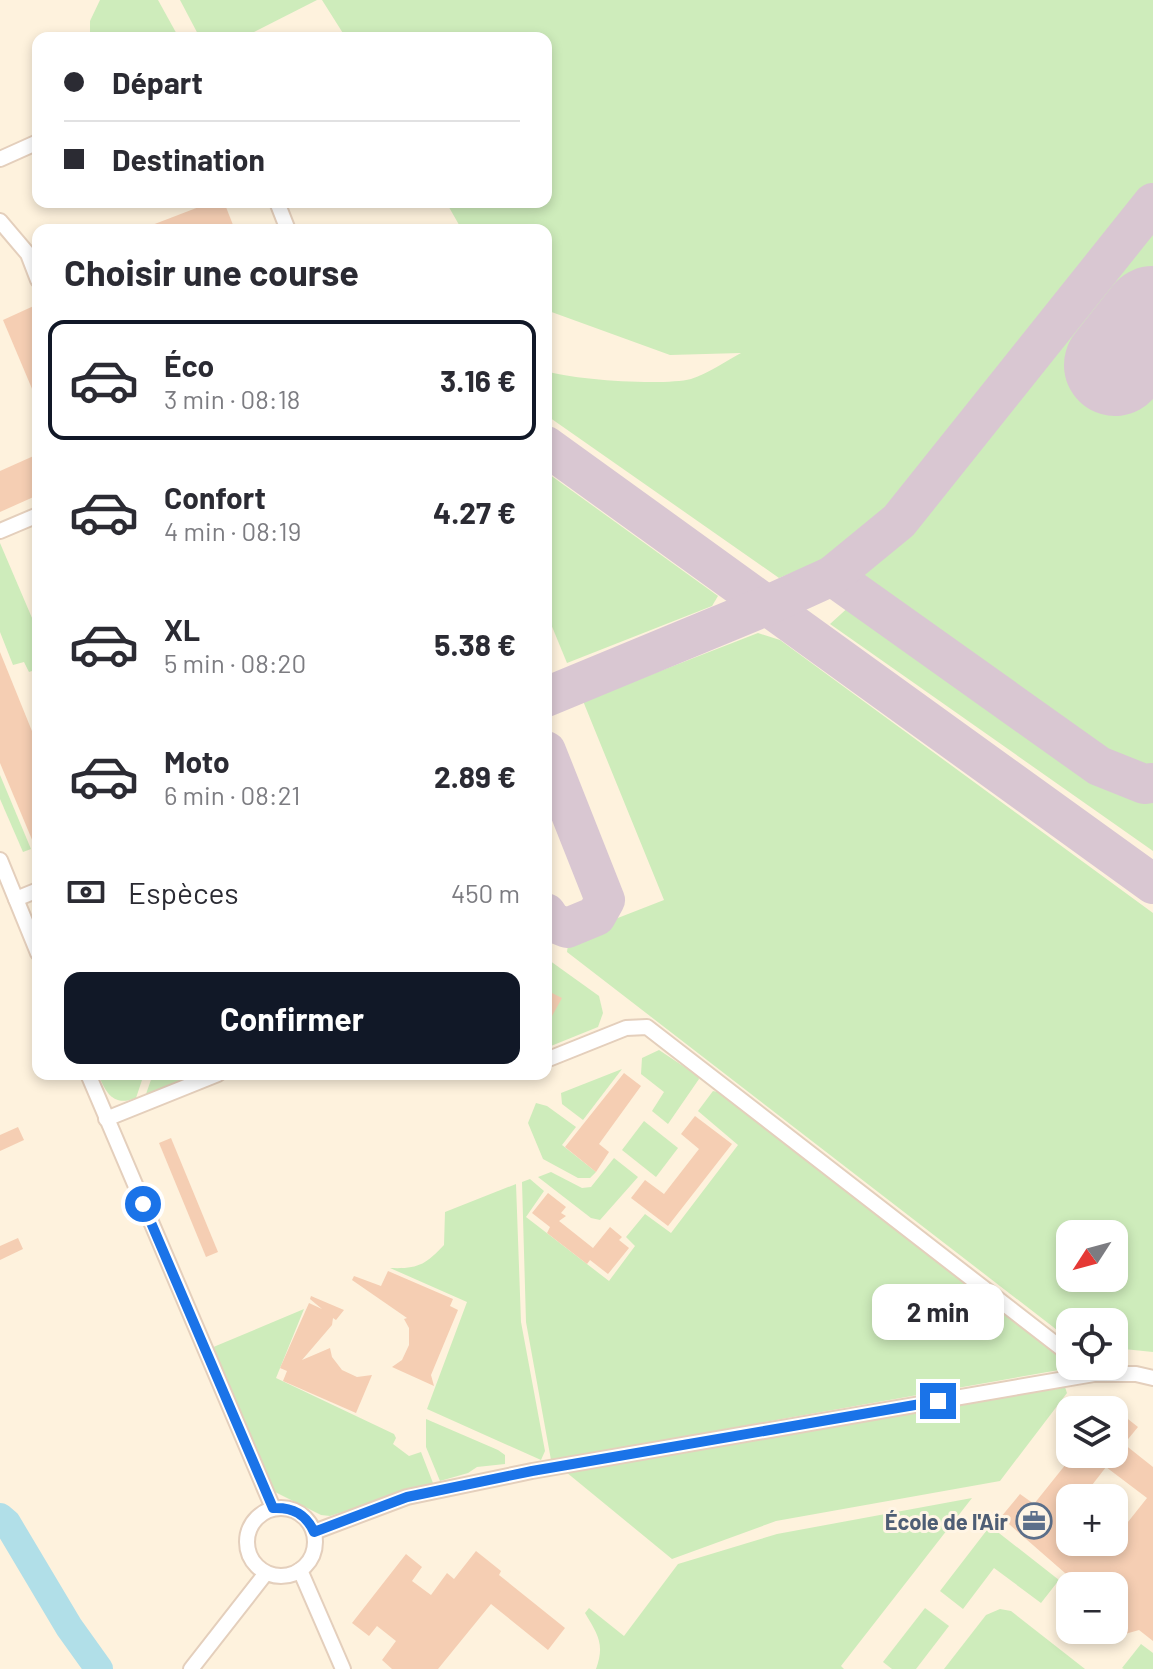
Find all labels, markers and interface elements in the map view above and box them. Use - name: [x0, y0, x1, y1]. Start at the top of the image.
- text: Départ: [112, 64, 203, 100]
- text: Destination: [112, 141, 265, 177]
- text: Choisir une course: [64, 250, 359, 293]
- icon: car: [68, 344, 140, 416]
- text: Éco: [164, 347, 214, 383]
- text: 3.16 €: [440, 362, 516, 398]
- text: 3 min · 08:18: [164, 383, 300, 414]
- icon: car: [68, 476, 140, 548]
- text: Confort: [164, 479, 266, 515]
- text: 4.27 €: [433, 494, 516, 530]
- text: 4 min · 08:19: [164, 515, 301, 546]
- icon: car: [68, 608, 140, 680]
- text: XL: [164, 611, 200, 647]
- text: 5.38 €: [434, 626, 516, 662]
- text: 5 min · 08:20: [164, 647, 306, 678]
- icon: car: [68, 740, 140, 812]
- text: Moto: [164, 743, 230, 779]
- text: 2.89 €: [434, 758, 516, 794]
- text: 6 min · 08:21: [164, 779, 300, 810]
- icon: cash: [64, 870, 108, 914]
- text: Espèces: [128, 874, 239, 910]
- text: 450 m: [451, 877, 520, 908]
- button: Confirmer: [64, 972, 520, 1064]
- route start: [125, 1186, 161, 1222]
- north arrow: [1056, 1220, 1128, 1292]
- map controls: [1056, 1220, 1128, 1644]
- callout: 2 min: [872, 1285, 1004, 1341]
- text: 2 min: [907, 1296, 969, 1327]
- button: locate: [1056, 1308, 1128, 1380]
- route end: [920, 1383, 956, 1419]
- button: layers: [1056, 1396, 1128, 1468]
- button: +: [1056, 1484, 1128, 1556]
- office icon: École de l'Air: [1015, 1502, 1053, 1540]
- place label: École de l'Air: [885, 1508, 1009, 1534]
- button: −: [1056, 1572, 1128, 1644]

